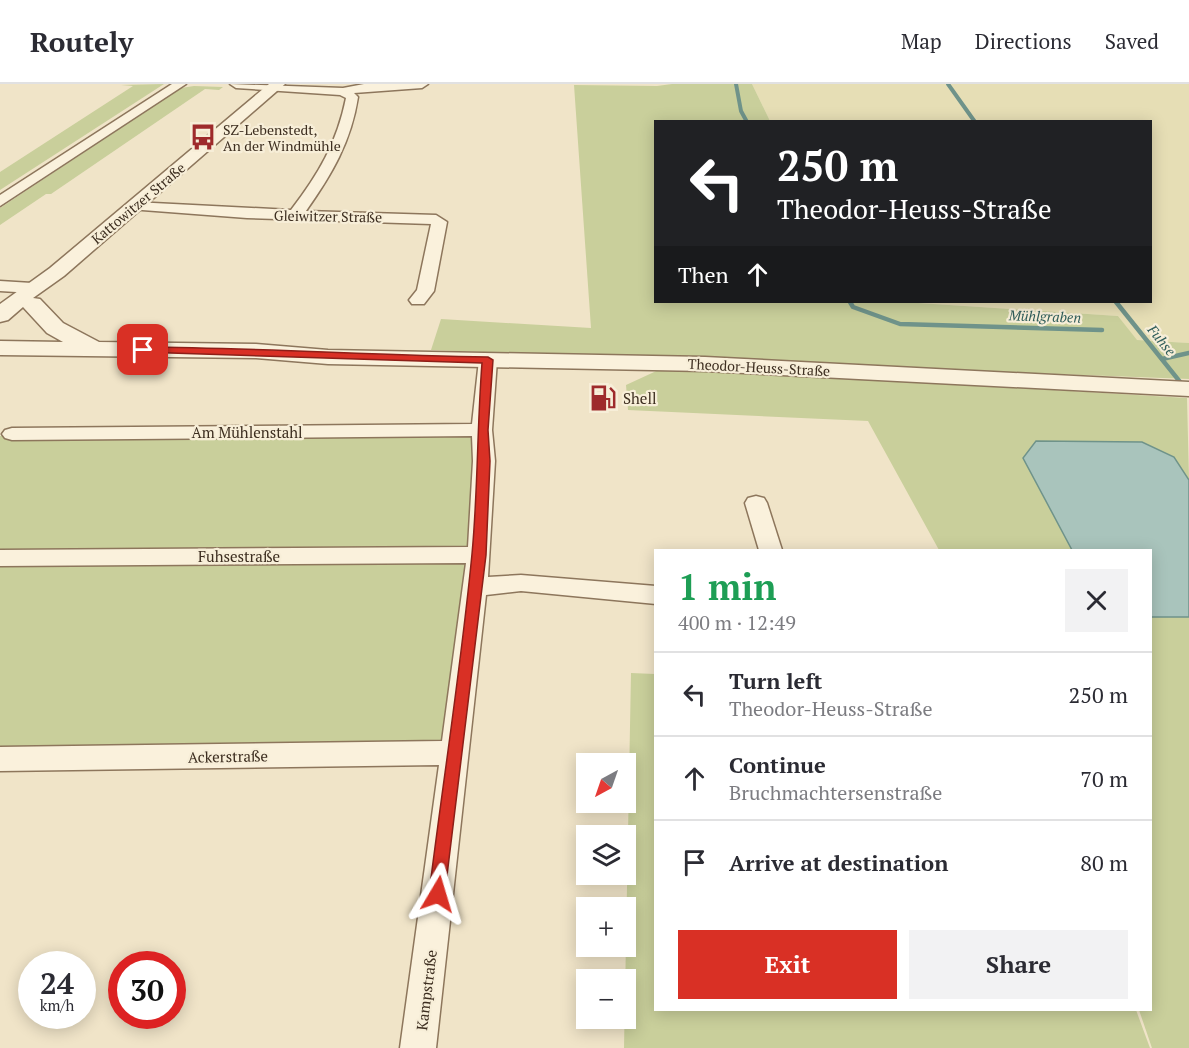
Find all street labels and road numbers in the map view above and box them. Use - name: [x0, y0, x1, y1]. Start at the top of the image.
- street label: Kattowitzer Straße: [87, 158, 189, 248]
- street label: Gleiwitzer Straße: [274, 206, 382, 226]
- street label: Theodor-Heuss-Straße: [687, 354, 831, 380]
- street label: Am Mühlenstahl: [191, 422, 303, 442]
- street label: Fuhsestraße: [198, 546, 280, 566]
- street label: Ackerstraße: [188, 745, 268, 767]
- street label: Kampstraße: [411, 948, 441, 1032]

